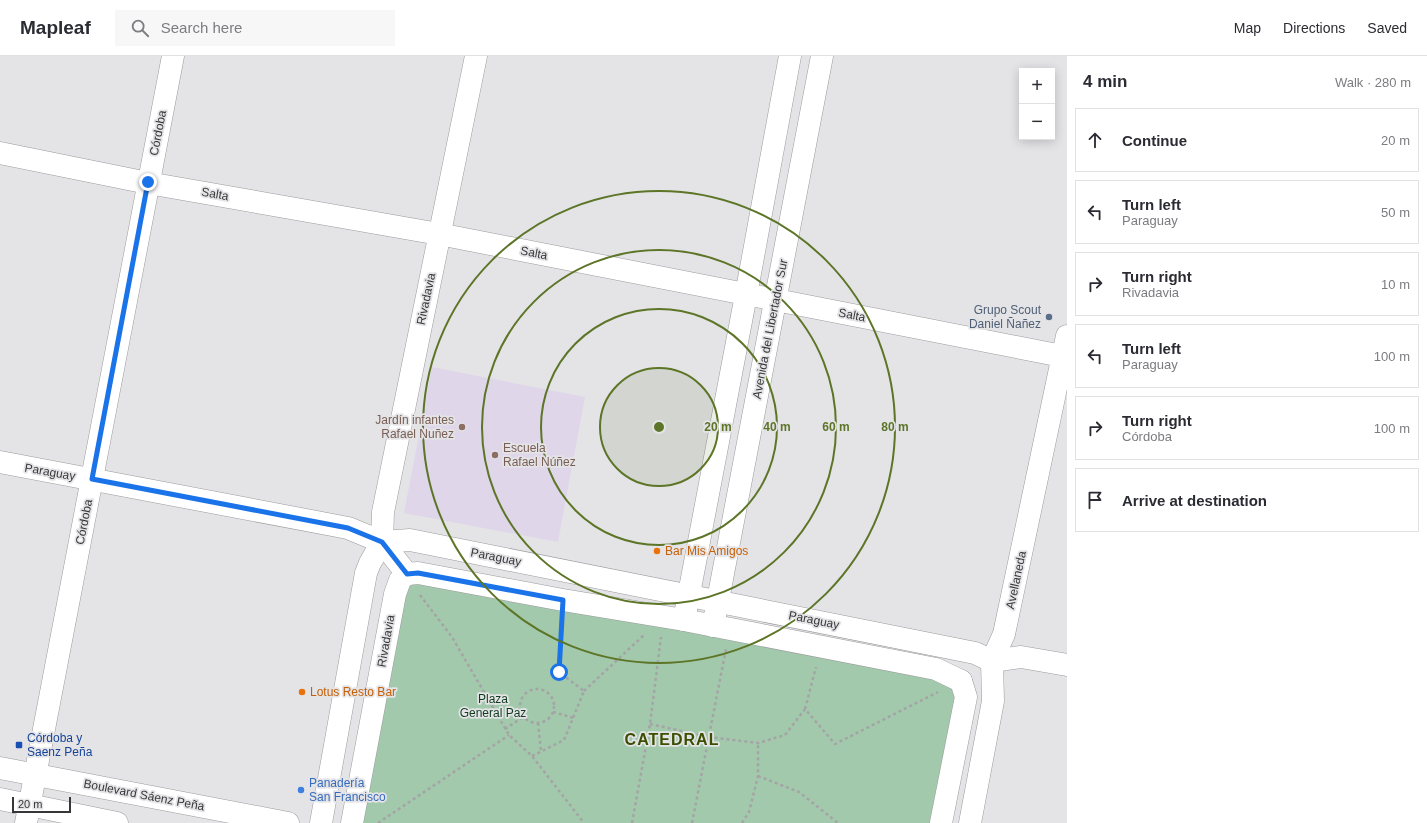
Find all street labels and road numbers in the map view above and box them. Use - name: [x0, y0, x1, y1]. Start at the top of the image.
- street label: Córdoba: [147, 109, 169, 157]
- street label: Salta: [200, 185, 230, 203]
- street label: Salta: [519, 244, 549, 263]
- street label: Avenida del Libertador Sur: [750, 258, 790, 400]
- street label: Rivadavia: [414, 271, 438, 326]
- street label: Salta: [837, 306, 867, 325]
- street label: Paraguay: [23, 461, 77, 483]
- street label: Córdoba: [73, 498, 95, 546]
- street label: Paraguay: [469, 545, 523, 569]
- street label: Avellaneda: [1003, 549, 1029, 610]
- street label: Paraguay: [787, 608, 841, 632]
- street label: Rivadavia: [375, 614, 398, 668]
- street label: Boulevard Sáenz Peña: [82, 776, 206, 814]

